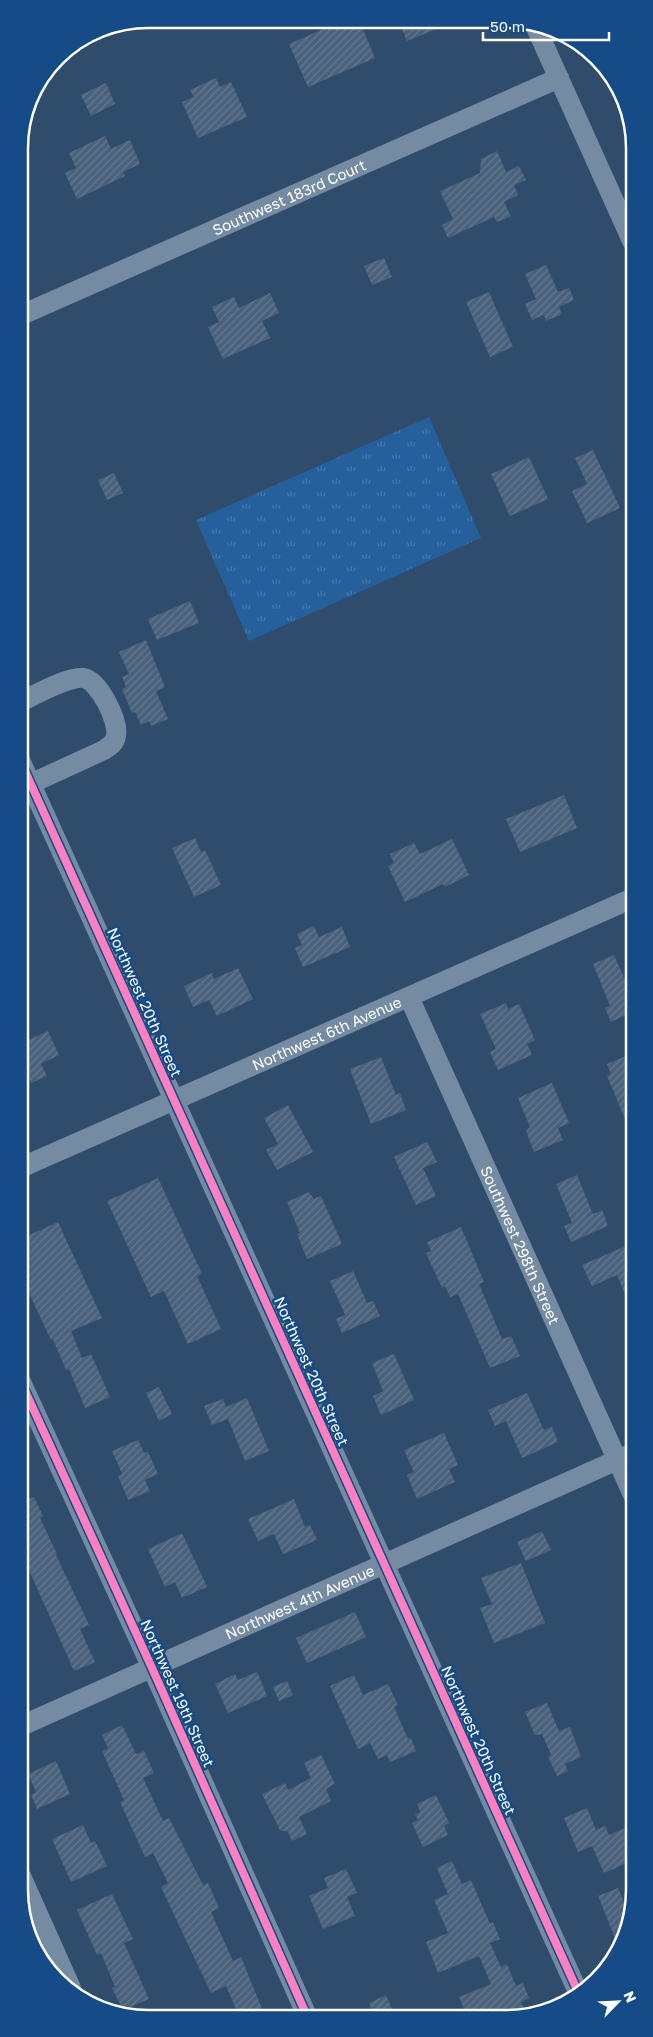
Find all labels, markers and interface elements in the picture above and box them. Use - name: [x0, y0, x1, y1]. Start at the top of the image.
- scale bar: [483, 10, 609, 42]
- text: 50 m: [490, 17, 525, 35]
- street label: Southwest 183rd Court: [210, 155, 368, 239]
- street label: Northwest 20th Street: [104, 925, 186, 1079]
- street label: Northwest 6th Avenue: [249, 992, 404, 1074]
- street label: Southwest 298th Street: [477, 1163, 564, 1327]
- street label: Northwest 20th Street: [271, 1294, 353, 1448]
- street label: Northwest 4th Avenue: [222, 1561, 377, 1643]
- street label: Northwest 19th Street: [137, 1616, 219, 1770]
- street label: Northwest 20th Street: [438, 1663, 520, 1817]
- north arrow: [593, 1977, 643, 2027]
- text: N: [620, 1988, 640, 2005]

